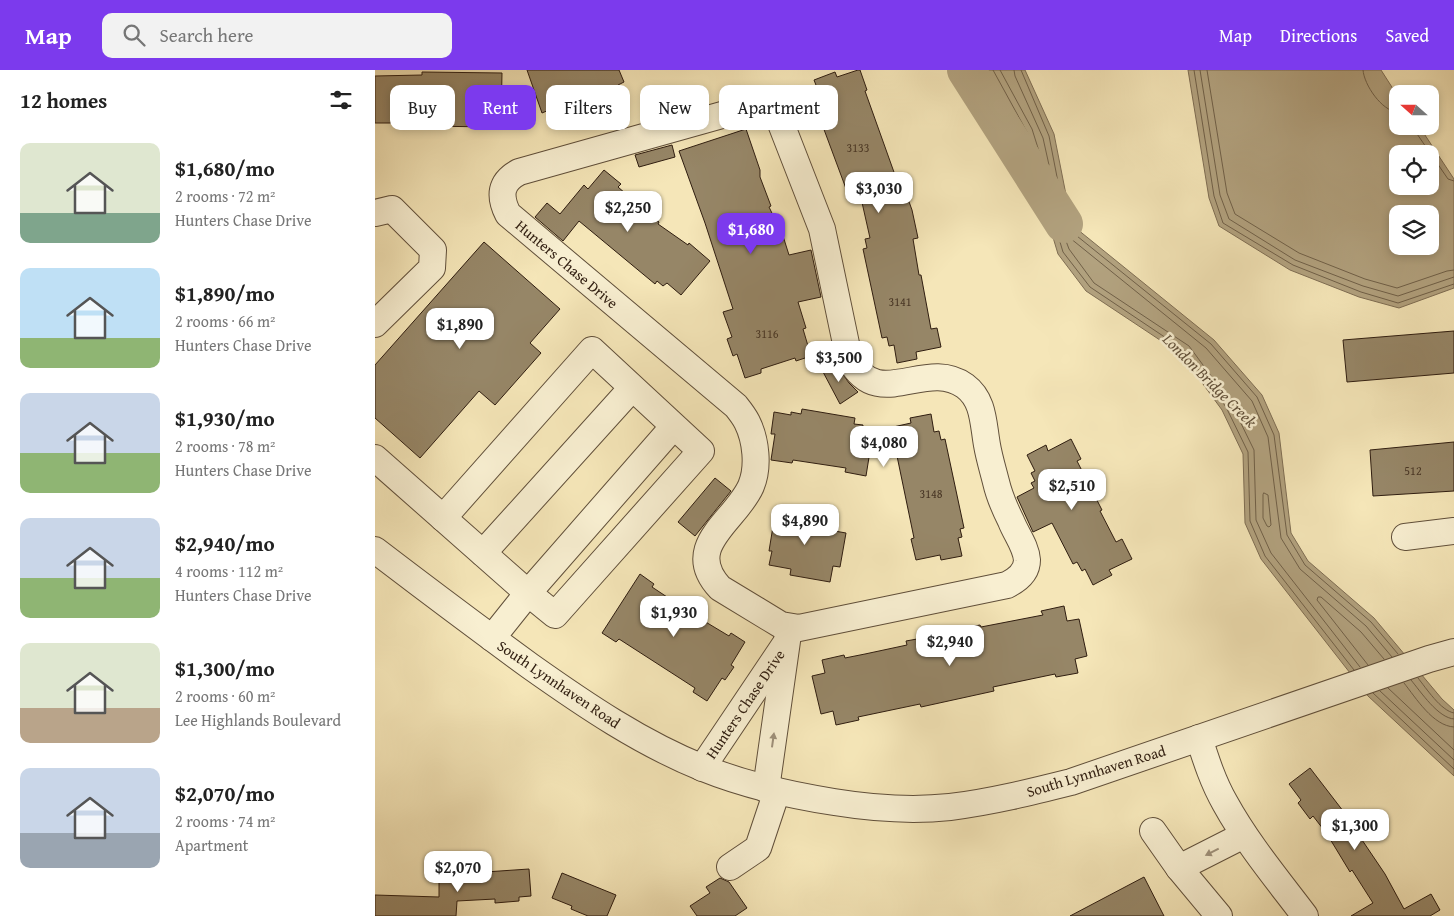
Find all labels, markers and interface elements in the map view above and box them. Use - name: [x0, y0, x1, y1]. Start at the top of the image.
- search box: [102, 13, 452, 58]
- text: Map: [25, 18, 72, 53]
- icon: search: [120, 21, 148, 49]
- text: Search here: [160, 21, 253, 49]
- text: Map: [1219, 22, 1252, 49]
- text: Directions: [1280, 22, 1357, 49]
- text: Saved: [1385, 22, 1429, 49]
- text: 12 homes: [20, 85, 107, 116]
- chip: Buy: [390, 85, 455, 130]
- chip: Rent: [465, 85, 536, 130]
- chip: Filters: [546, 85, 630, 130]
- chip: New: [640, 85, 709, 130]
- chip: Apartment: [719, 85, 838, 130]
- north arrow: [1389, 85, 1439, 135]
- map controls: [1389, 85, 1439, 255]
- icon: filters: [327, 86, 355, 114]
- house number: 3133: [846, 139, 870, 156]
- button: locate: [1389, 145, 1439, 195]
- text: $1,680/mo: [175, 153, 275, 184]
- icon: home: [60, 163, 120, 223]
- pin: $3,030: [838, 172, 920, 214]
- text: $3,030: [856, 176, 902, 200]
- text: 2 rooms · 72 m²: [175, 184, 275, 208]
- pin: $2,250: [587, 190, 669, 233]
- text: $2,250: [605, 195, 651, 219]
- button: layers: [1389, 205, 1439, 255]
- text: Hunters Chase Drive: [175, 208, 311, 232]
- pin: $1,680: [710, 212, 792, 255]
- street label: Hunters Chase Drive: [511, 215, 623, 313]
- text: $1,680: [728, 217, 774, 241]
- text: $1,890/mo: [175, 278, 275, 309]
- icon: home: [60, 288, 120, 348]
- house number: 3141: [888, 293, 912, 310]
- pin: $1,890: [419, 308, 501, 350]
- text: 2 rooms · 66 m²: [175, 309, 275, 333]
- text: $1,890: [437, 312, 483, 336]
- house number: 3116: [755, 325, 779, 342]
- water label: London Bridge Creek: [1157, 327, 1263, 433]
- text: Hunters Chase Drive: [175, 333, 311, 357]
- pin: $3,500: [798, 340, 880, 383]
- text: $3,500: [816, 345, 862, 369]
- text: $1,930/mo: [175, 403, 275, 434]
- icon: home: [60, 413, 120, 473]
- pin: $4,080: [843, 426, 925, 468]
- text: $4,080: [861, 430, 907, 454]
- text: 2 rooms · 78 m²: [175, 434, 275, 458]
- text: Hunters Chase Drive: [175, 458, 311, 482]
- house number: 512: [1404, 462, 1422, 479]
- pin: $2,510: [1031, 468, 1113, 511]
- text: $2,510: [1049, 473, 1095, 497]
- house number: 3148: [919, 485, 943, 502]
- pin: $4,890: [764, 504, 846, 546]
- text: $4,890: [782, 508, 828, 532]
- text: $2,940/mo: [175, 528, 275, 559]
- icon: home: [60, 538, 120, 598]
- text: 4 rooms · 112 m²: [175, 559, 283, 583]
- text: Hunters Chase Drive: [175, 583, 311, 607]
- pin: $1,930: [633, 596, 715, 638]
- text: $1,930: [651, 600, 697, 624]
- pin: $2,940: [909, 624, 991, 667]
- text: $2,940: [927, 629, 973, 653]
- street label: South Lynnhaven Road: [493, 635, 625, 733]
- street label: Hunters Chase Drive: [701, 645, 789, 763]
- text: $1,300/mo: [175, 653, 275, 684]
- icon: home: [60, 663, 120, 723]
- text: 2 rooms · 60 m²: [175, 684, 275, 708]
- text: Lee Highlands Boulevard: [175, 708, 341, 732]
- one-way arrow: [769, 732, 777, 748]
- street label: South Lynnhaven Road: [1024, 740, 1168, 802]
- text: $2,070/mo: [175, 778, 275, 809]
- icon: home: [60, 788, 120, 848]
- pin: $1,300: [1314, 808, 1396, 851]
- text: 2 rooms · 74 m²: [175, 809, 275, 833]
- text: $1,300: [1332, 813, 1378, 837]
- text: Apartment: [175, 833, 248, 857]
- one-way arrow: [1204, 847, 1219, 856]
- pin: $2,070: [417, 850, 499, 893]
- text: $2,070: [435, 855, 481, 879]

